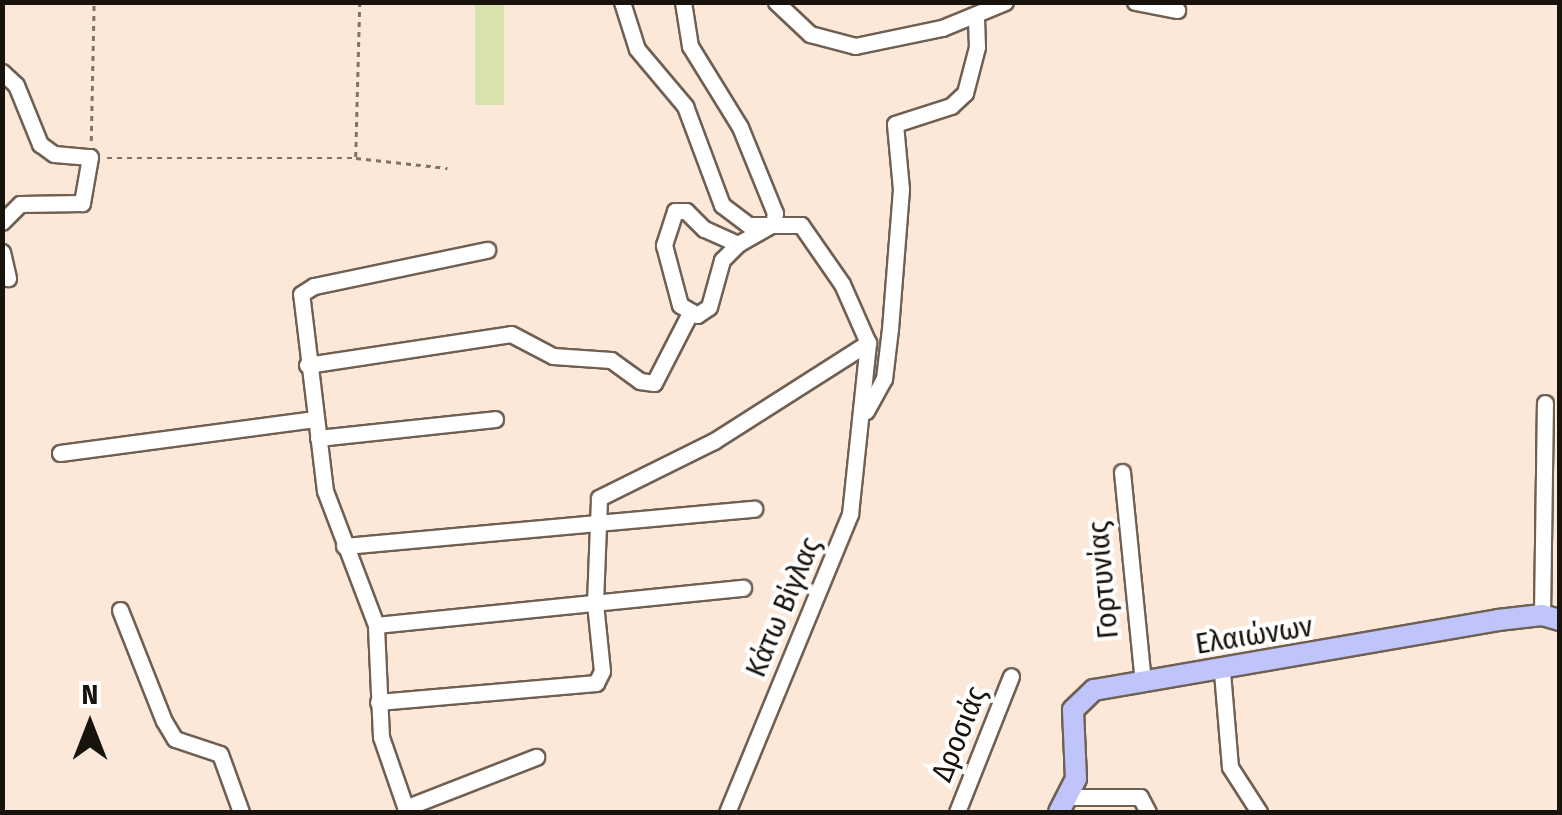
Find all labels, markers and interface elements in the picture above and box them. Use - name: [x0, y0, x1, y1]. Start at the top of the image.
- street label: Γορτυνίας: [1080, 520, 1126, 640]
- street label: Κάτω Βίγλας: [737, 532, 829, 682]
- street label: Ελαιώνων: [1193, 608, 1315, 662]
- north arrow: [40, 675, 140, 775]
- text: N: [82, 678, 98, 711]
- street label: Δροσιάς: [924, 681, 994, 787]

